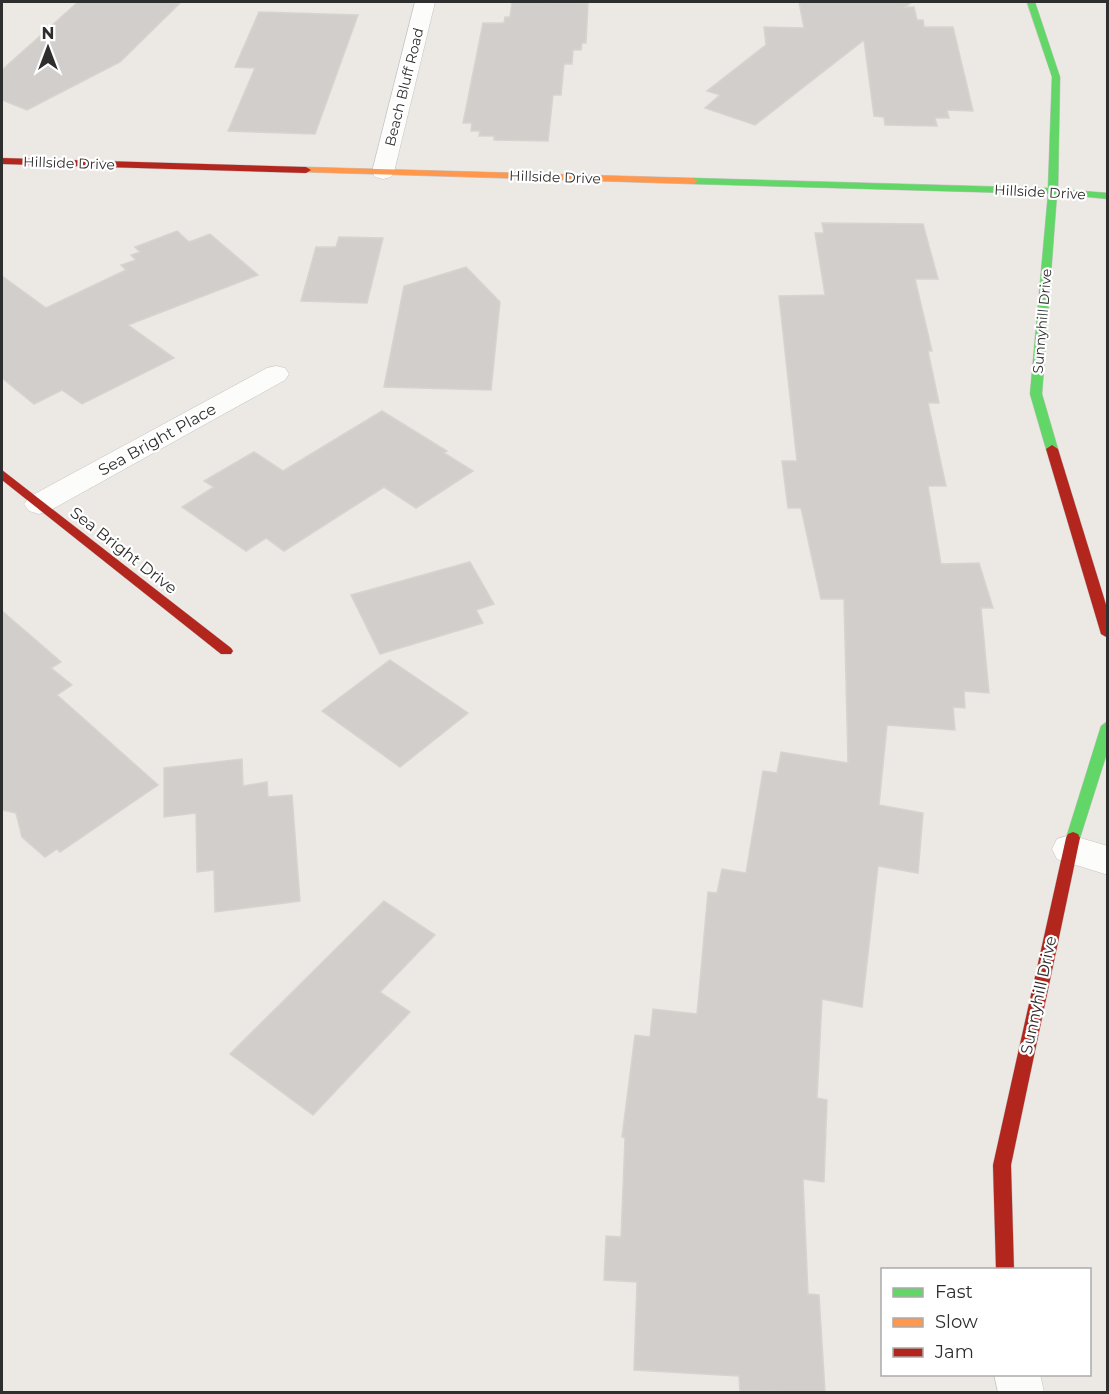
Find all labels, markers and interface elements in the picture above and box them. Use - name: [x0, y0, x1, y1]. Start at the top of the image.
- north arrow: [18, 18, 78, 78]
- text: N: [42, 24, 54, 43]
- street label: Beach Bluff Road: [381, 26, 427, 148]
- street label: Hillside Drive: [23, 152, 115, 174]
- street label: Hillside Drive: [509, 166, 601, 188]
- street label: Hillside Drive: [994, 181, 1086, 203]
- street label: Sunnyhill Drive: [1028, 268, 1056, 374]
- street label: Sea Bright Place: [95, 399, 219, 480]
- street label: Sea Bright Drive: [67, 503, 181, 598]
- street label: Sunnyhill Drive: [1017, 934, 1060, 1056]
- legend: [881, 1268, 1091, 1376]
- text: Fast: [935, 1281, 973, 1303]
- text: Slow: [935, 1311, 978, 1333]
- text: Jam: [934, 1341, 974, 1363]

